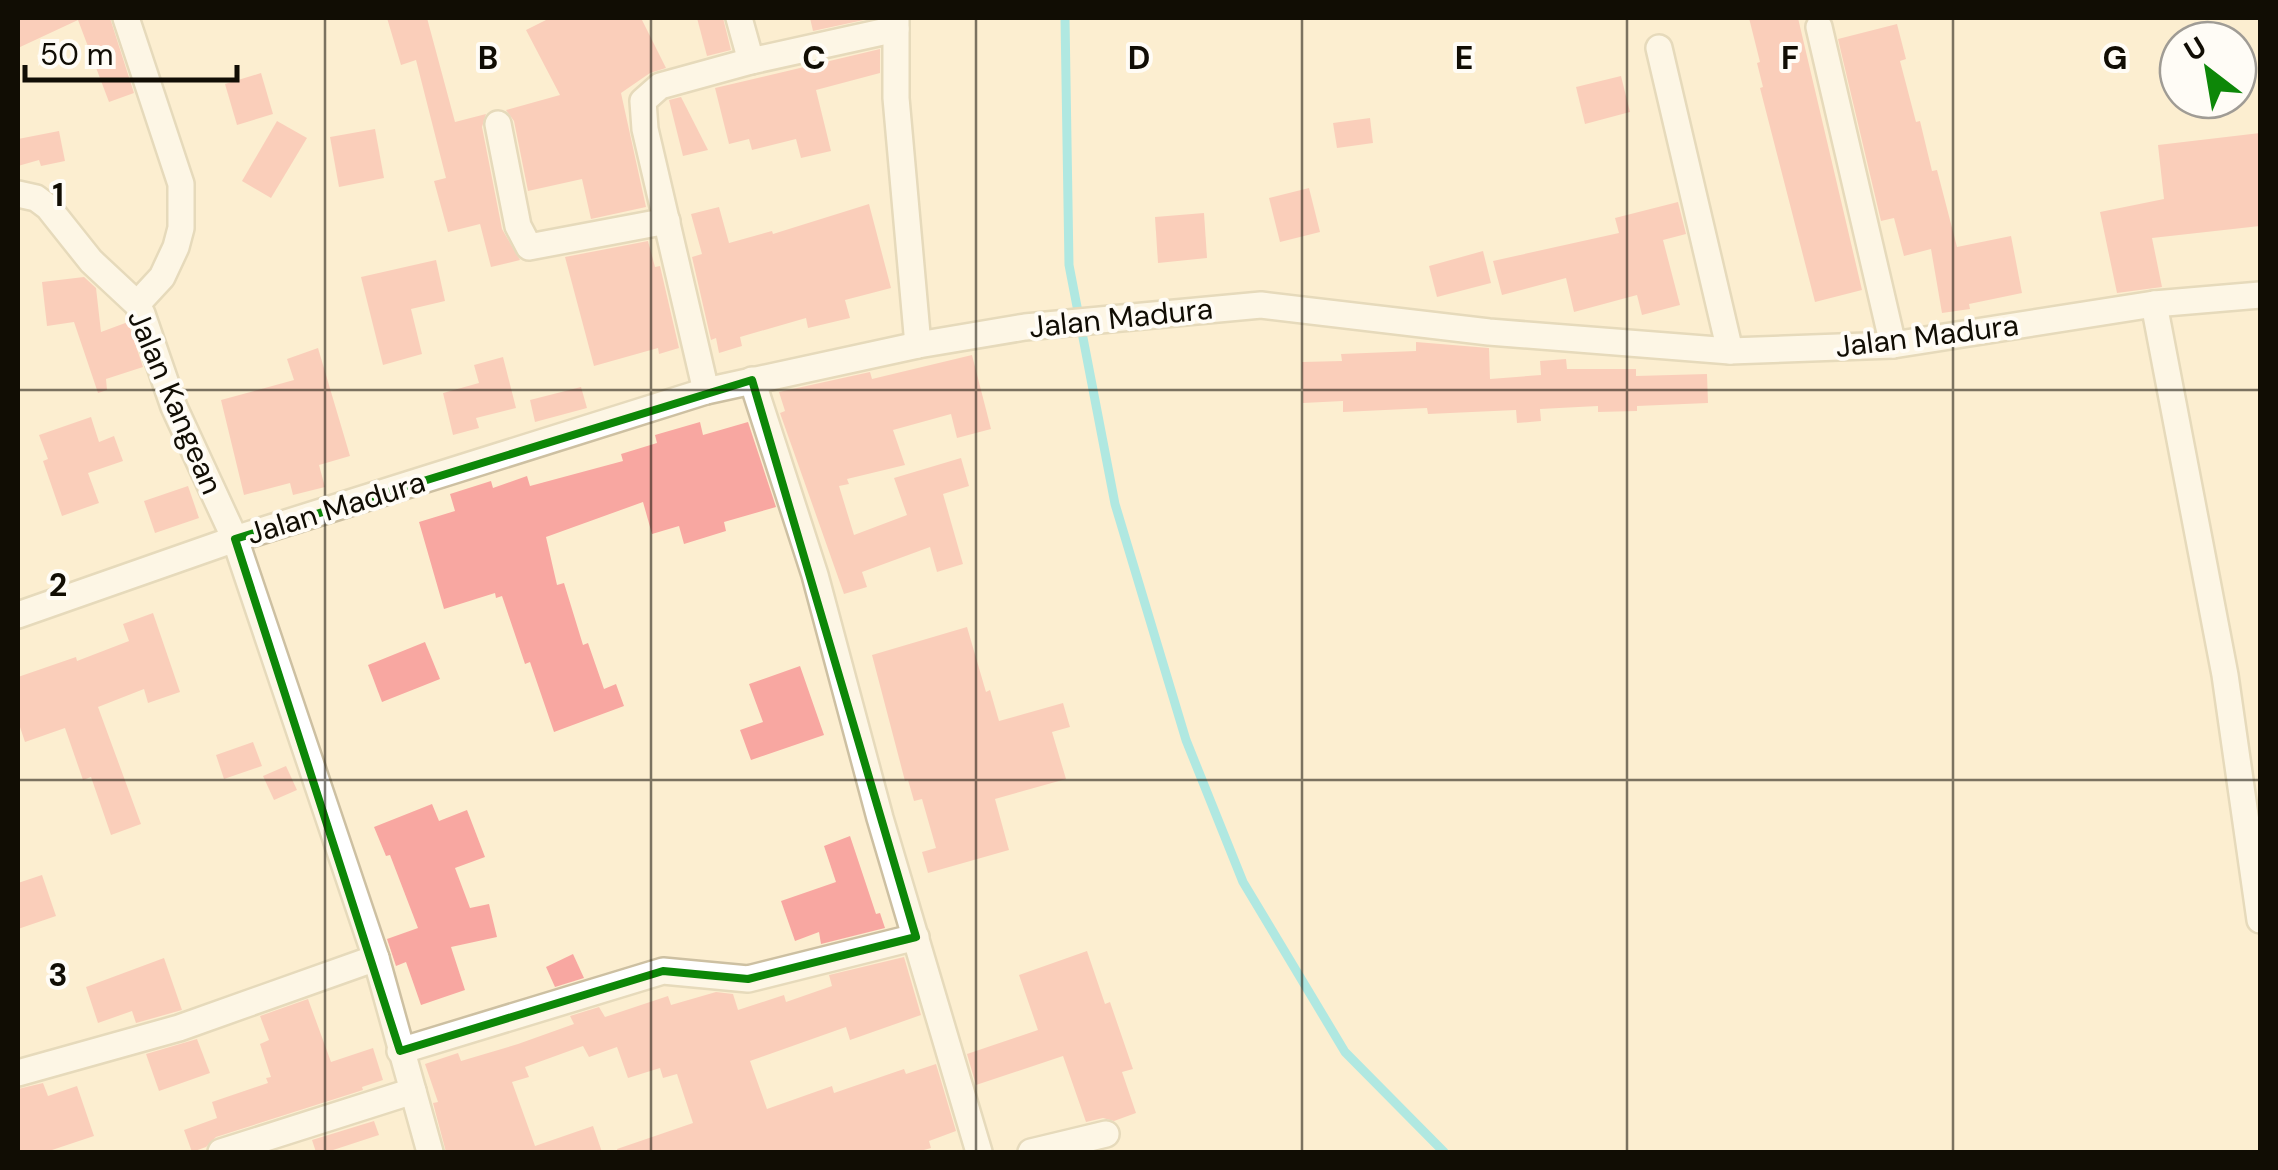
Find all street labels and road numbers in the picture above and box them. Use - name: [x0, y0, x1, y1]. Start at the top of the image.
- street label: Jalan Madura: [1027, 288, 1215, 347]
- street label: Jalan Kangean: [119, 304, 232, 500]
- street label: Jalan Madura: [1833, 305, 2021, 366]
- street label: Jalan Madura: [242, 462, 430, 553]

